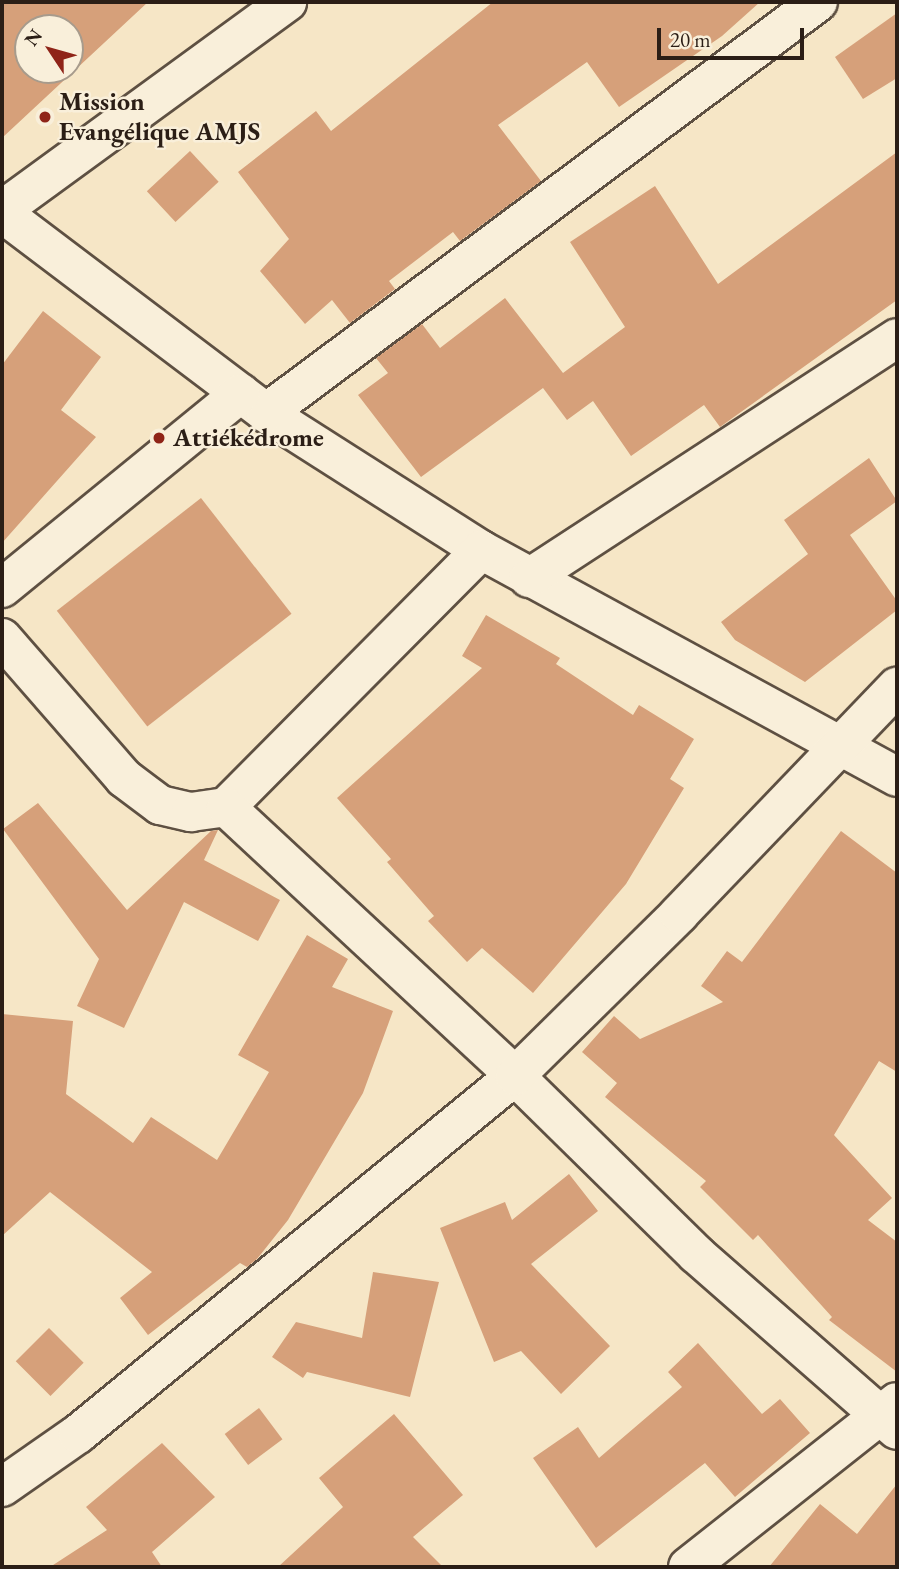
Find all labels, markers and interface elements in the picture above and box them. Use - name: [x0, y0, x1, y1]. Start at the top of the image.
- north arrow: [14, 14, 84, 84]
- scale bar: [661, 14, 808, 58]
- text: N: [19, 24, 48, 51]
- text: 20 m: [670, 26, 711, 53]
- place label: Mission Evangélique AMJS: [59, 86, 260, 148]
- marker: Mission Evangélique AMJS: [37, 109, 53, 125]
- place label: Attiékédrome: [173, 422, 324, 454]
- marker: Attiékédrome: [151, 430, 167, 446]

